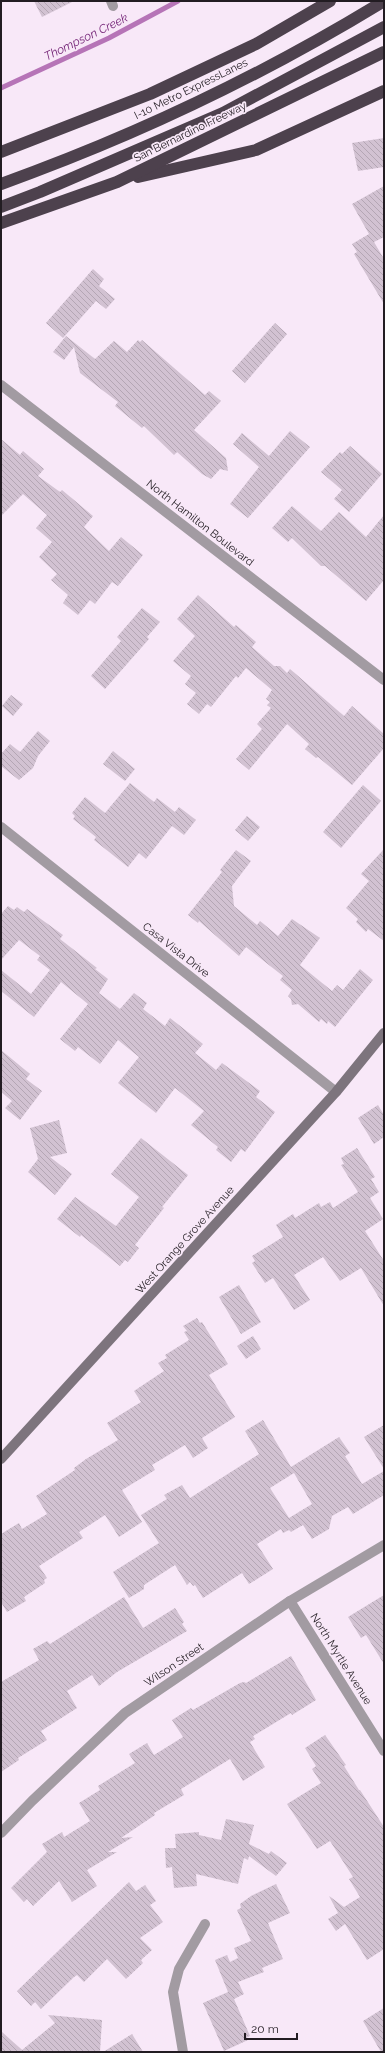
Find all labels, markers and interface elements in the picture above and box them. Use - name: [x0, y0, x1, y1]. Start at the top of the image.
- water label: Thompson Creek: [42, 10, 131, 63]
- street label: I-10 Metro ExpressLanes: [132, 56, 250, 122]
- street label: San Bernardino Freeway: [132, 99, 248, 165]
- street label: North Hamilton Boulevard: [144, 477, 256, 569]
- street label: Casa Vista Drive: [140, 920, 212, 980]
- street label: West Orange Grove Avenue: [133, 1183, 237, 1297]
- street label: North Myrtle Avenue: [308, 1611, 375, 1708]
- street label: Wilson Street: [142, 1640, 206, 1690]
- scale bar: [245, 2015, 297, 2041]
- text: 20 m: [251, 2022, 279, 2036]

